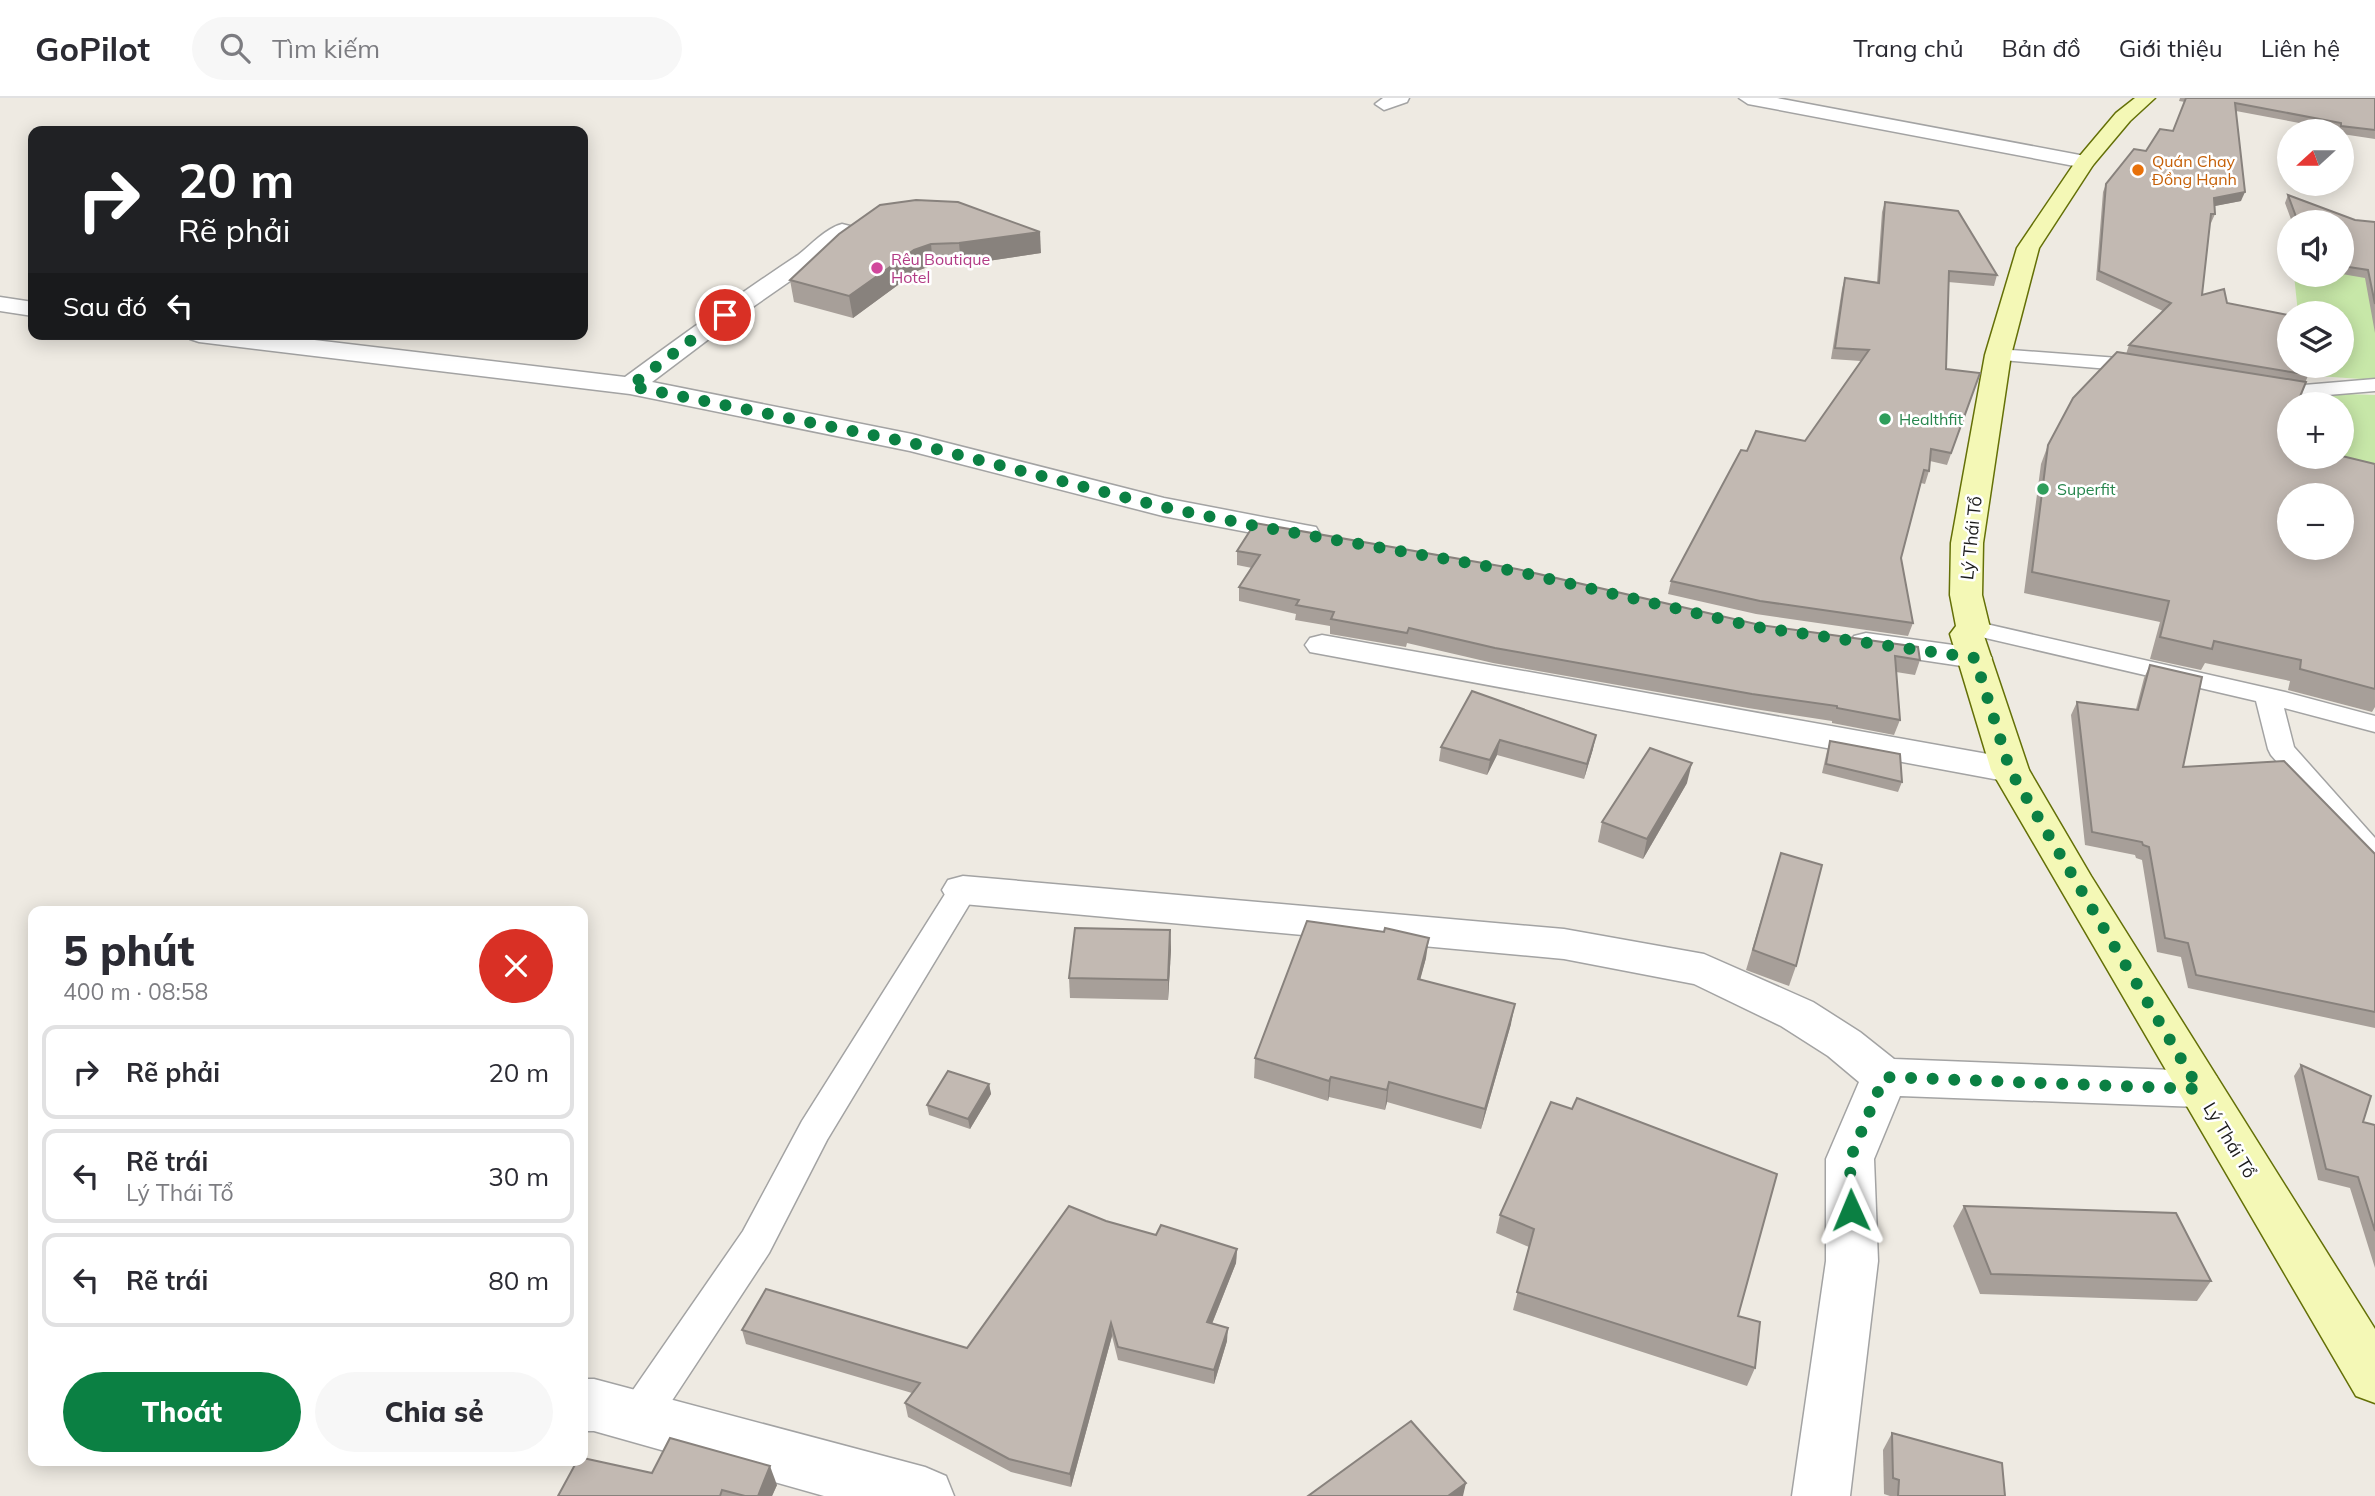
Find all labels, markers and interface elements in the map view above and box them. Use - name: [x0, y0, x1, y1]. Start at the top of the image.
- search box: [192, 17, 682, 80]
- text: GoPilot: [35, 28, 150, 69]
- icon: search: [216, 29, 254, 67]
- text: Tìm kiếm: [272, 32, 380, 65]
- text: Trang chủ: [1853, 33, 1964, 63]
- text: Bản đồ: [2002, 33, 2081, 63]
- text: Giới thiệu: [2119, 33, 2223, 63]
- text: Liên hệ: [2261, 33, 2340, 63]
- north arrow: [2277, 119, 2354, 196]
- map controls: [2277, 119, 2354, 560]
- text: 20 m: [178, 149, 294, 210]
- place label: Quán Chay Đồng Hạnh: [2152, 151, 2237, 189]
- icon: right: [63, 154, 154, 245]
- marker: Quán Chay Đồng Hạnh: [2130, 162, 2146, 178]
- text: Rẽ phải: [178, 210, 290, 250]
- button: sound: [2277, 210, 2354, 287]
- place label: Rêu Boutique Hotel: [891, 249, 990, 287]
- marker: Rêu Boutique Hotel: [869, 260, 885, 276]
- pin: [695, 285, 755, 345]
- icon: left: [161, 287, 199, 325]
- text: Sau đó: [63, 290, 147, 323]
- icon: arrive: [706, 296, 744, 334]
- button: layers: [2277, 301, 2354, 378]
- button: +: [2277, 392, 2354, 469]
- place label: Healthfit: [1899, 409, 1964, 429]
- marker: Healthfit: [1877, 411, 1893, 427]
- place label: Superfit: [2057, 479, 2116, 499]
- marker: Superfit: [2035, 481, 2051, 497]
- button: −: [2277, 483, 2354, 560]
- street label: Lý Thái Tổ: [1955, 495, 1987, 581]
- text: 5 phút: [63, 924, 194, 977]
- button: close: [479, 929, 553, 1003]
- text: 400 m · 08:58: [63, 977, 208, 1006]
- icon: right: [67, 1053, 105, 1091]
- text: Rẽ phải: [126, 1056, 220, 1089]
- text: 20 m: [488, 1056, 549, 1089]
- street label: Lý Thái Tổ: [2198, 1098, 2262, 1182]
- text: Rẽ trái: [126, 1145, 208, 1178]
- icon: left: [67, 1157, 105, 1195]
- text: 30 m: [488, 1160, 549, 1193]
- position arrow: [1814, 1173, 1888, 1247]
- text: Lý Thái Tổ: [126, 1178, 234, 1207]
- icon: left: [67, 1261, 105, 1299]
- text: Rẽ trái: [126, 1264, 208, 1297]
- text: 80 m: [488, 1264, 549, 1297]
- button: Thoát: [63, 1372, 301, 1452]
- button: Chia sẻ: [315, 1372, 553, 1452]

